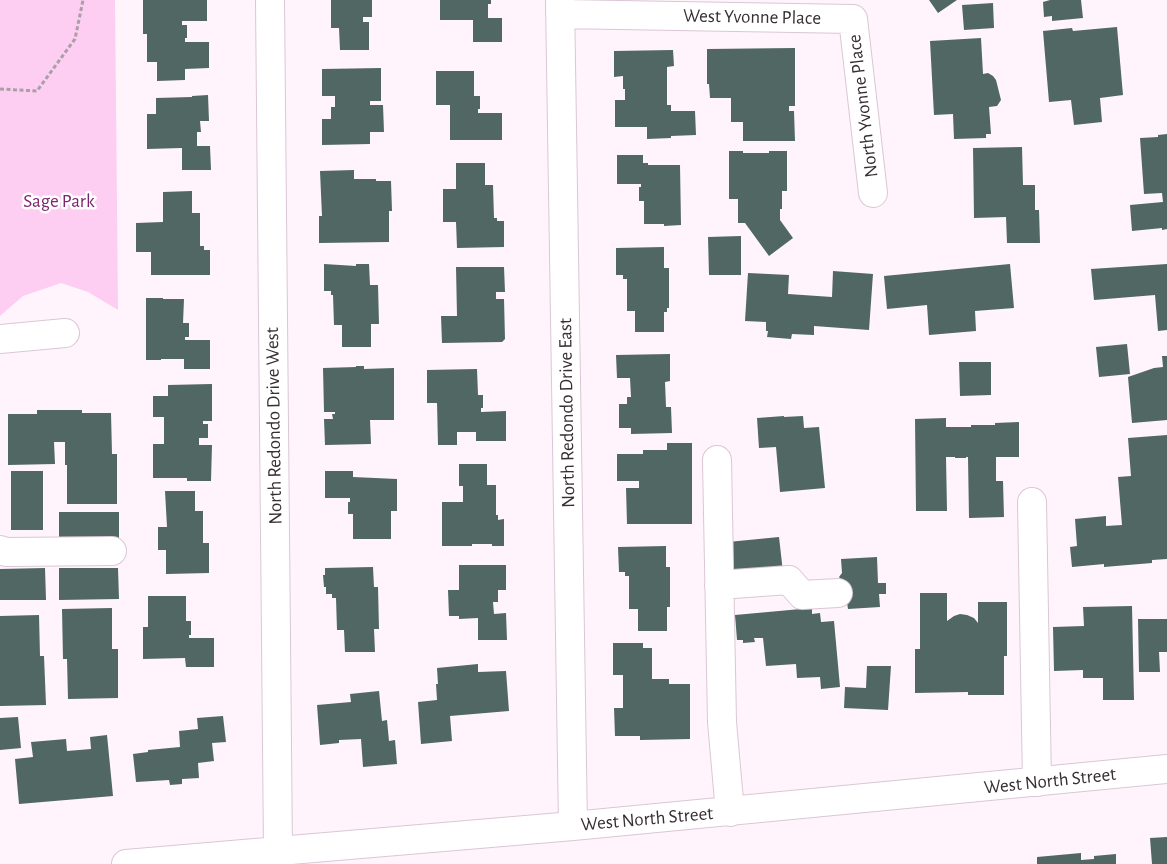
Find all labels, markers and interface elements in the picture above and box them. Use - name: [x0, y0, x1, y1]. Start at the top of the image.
- street label: West Yvonne Place: [683, 4, 821, 30]
- street label: North Yvonne Place: [843, 33, 883, 179]
- park label: Sage Park: [23, 190, 95, 212]
- street label: North Redondo Drive East: [554, 318, 580, 508]
- street label: North Redondo Drive West: [261, 327, 287, 525]
- street label: West North Street: [983, 763, 1117, 799]
- street label: West North Street: [580, 802, 714, 836]

